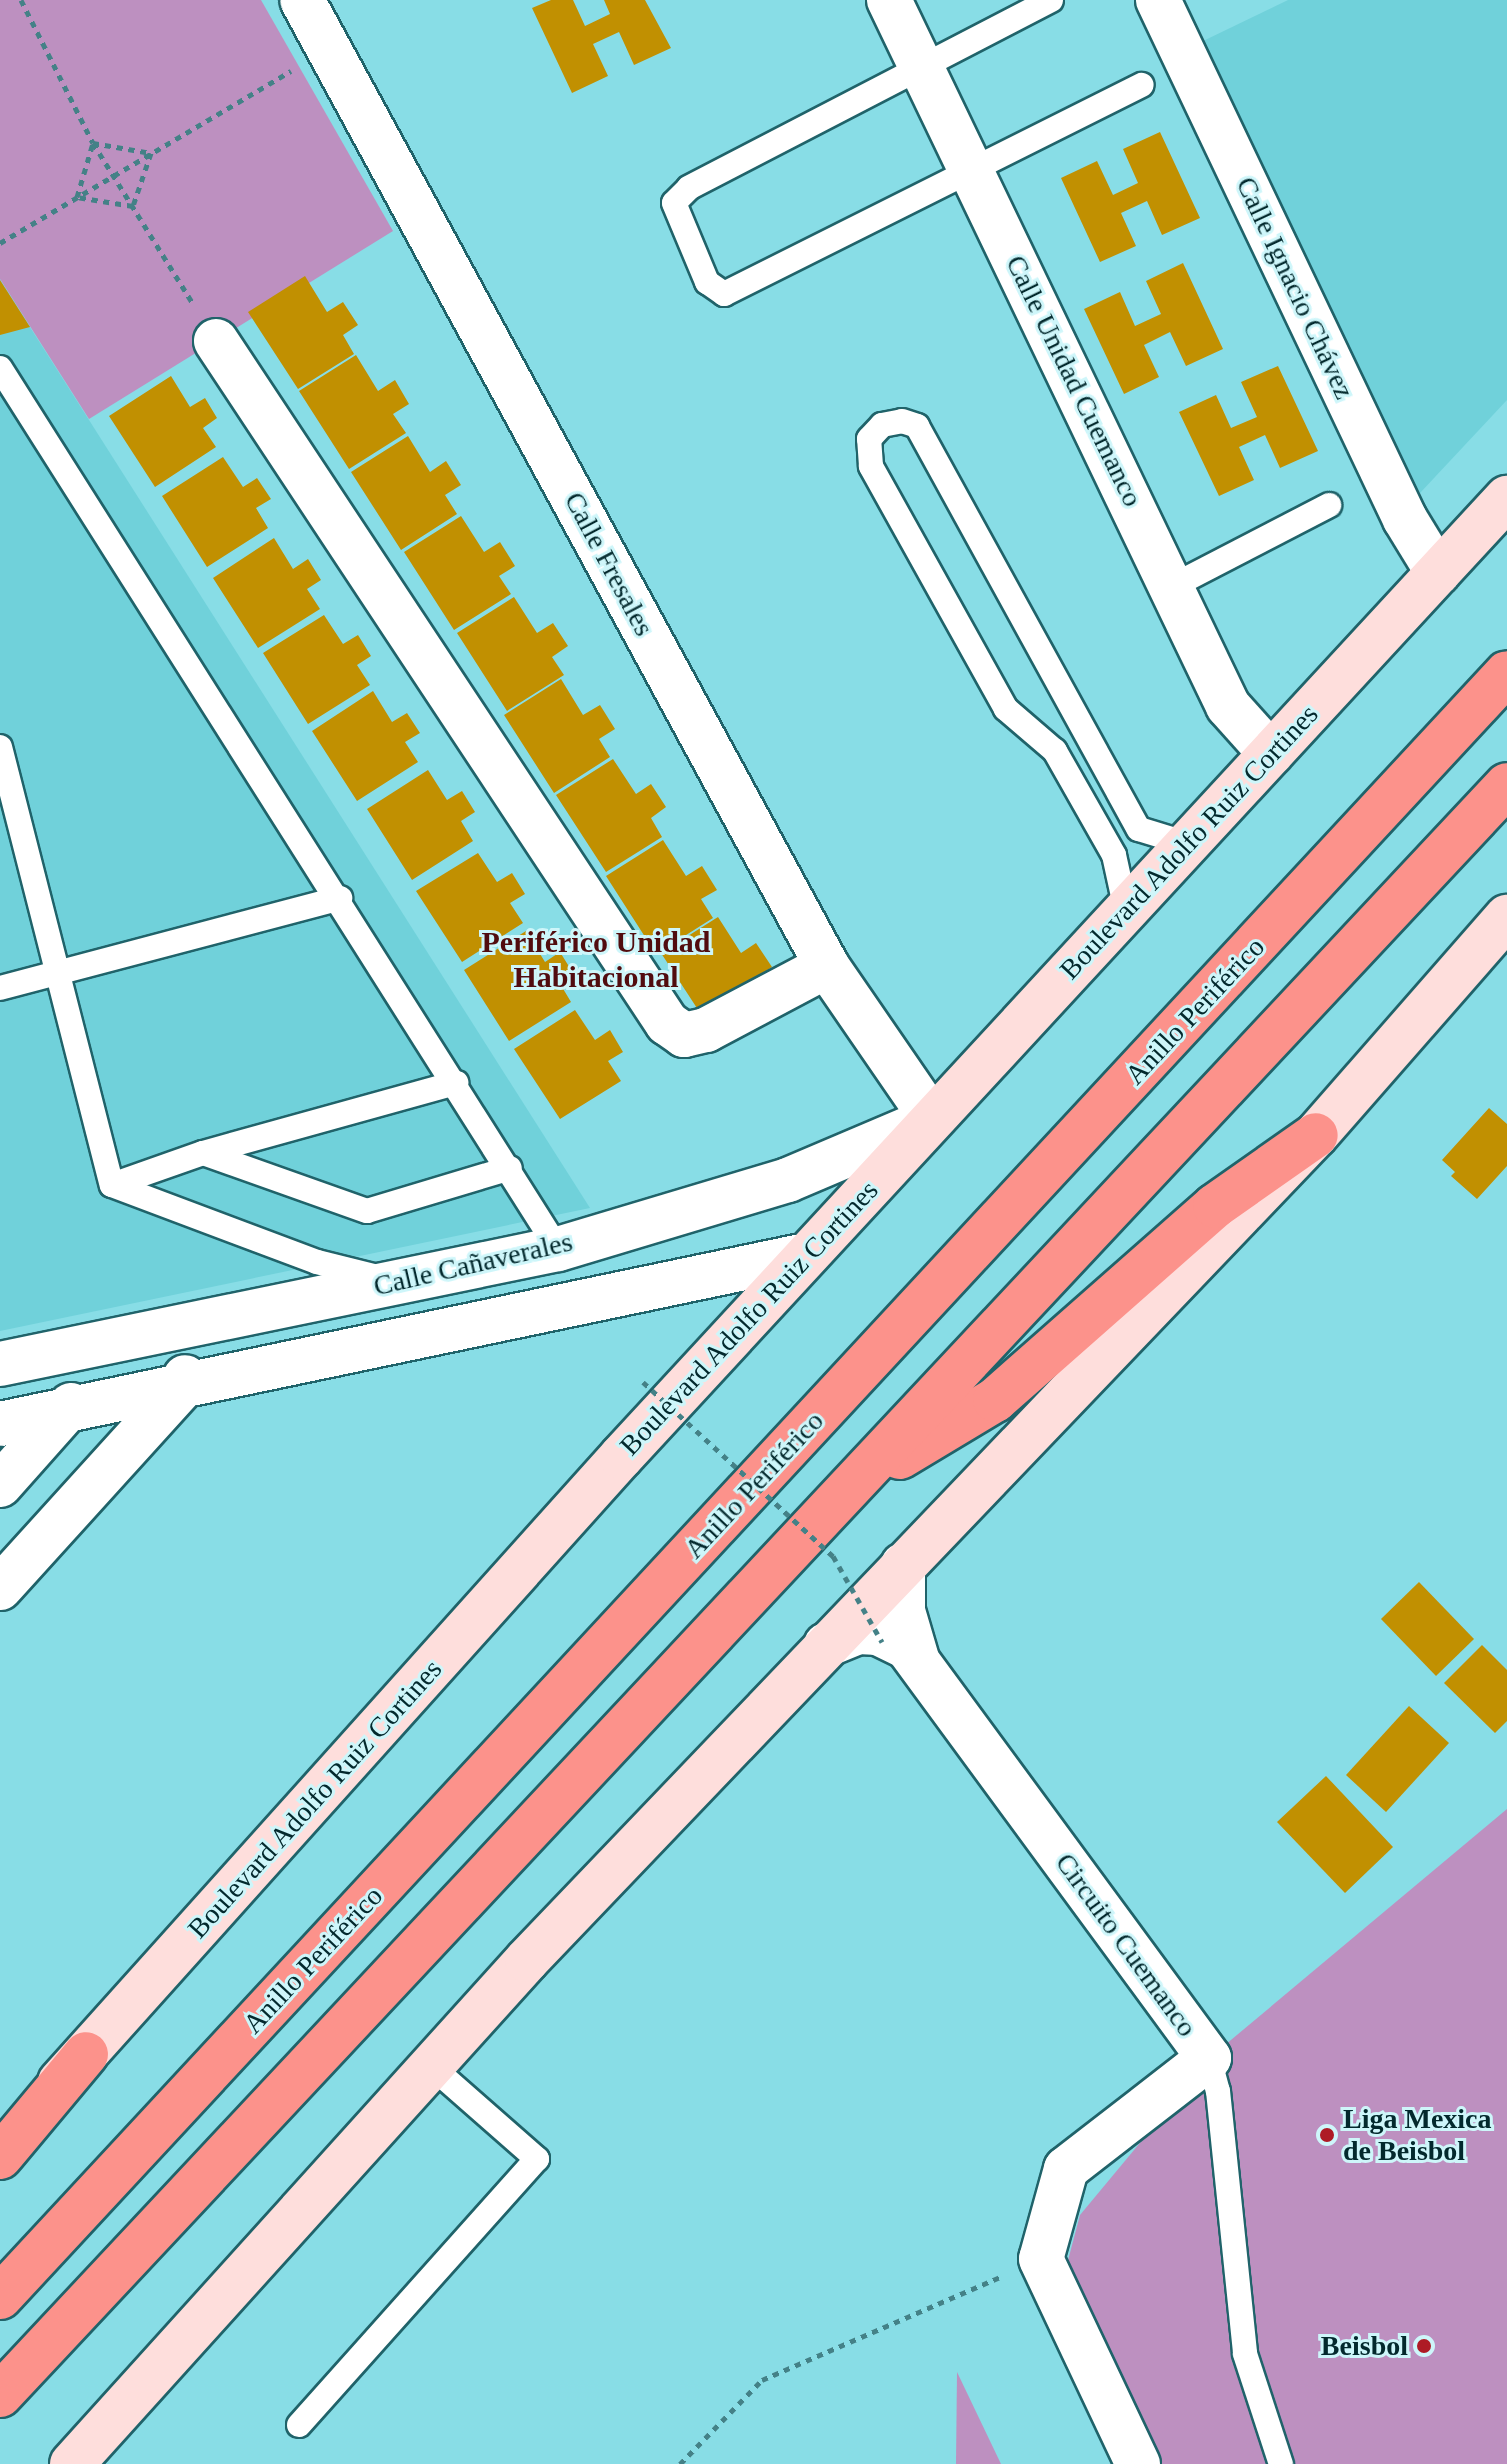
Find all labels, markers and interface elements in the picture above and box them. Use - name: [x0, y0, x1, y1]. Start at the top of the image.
- street label: Calle Ignacio Chávez: [1229, 172, 1361, 404]
- street label: Calle Unidad Cuemanco: [999, 250, 1149, 512]
- street label: Calle Fresales: [557, 486, 661, 642]
- street label: Boulevard Adolfo Ruiz Cortines: [1052, 697, 1326, 987]
- district label: Periférico Unidad Habitacional: [481, 924, 711, 994]
- street label: Anillo Periférico: [1118, 930, 1272, 1092]
- street label: Boulevard Adolfo Ruiz Cortines: [612, 1173, 886, 1463]
- street label: Calle Cañaverales: [370, 1225, 576, 1303]
- street label: Anillo Periférico: [677, 1404, 831, 1566]
- street label: Boulevard Adolfo Ruiz Cortines: [180, 1652, 450, 1946]
- street label: Circuito Cuemanco: [1048, 1847, 1204, 2043]
- street label: Anillo Periférico: [236, 1879, 390, 2041]
- place label: Liga Mexica de Beisbol: [1343, 2102, 1492, 2168]
- marker: Liga Mexica de Beisbol: [1318, 2126, 1336, 2144]
- place label: Beisbol: [1321, 2329, 1408, 2363]
- marker: Beisbol: [1415, 2337, 1433, 2355]

